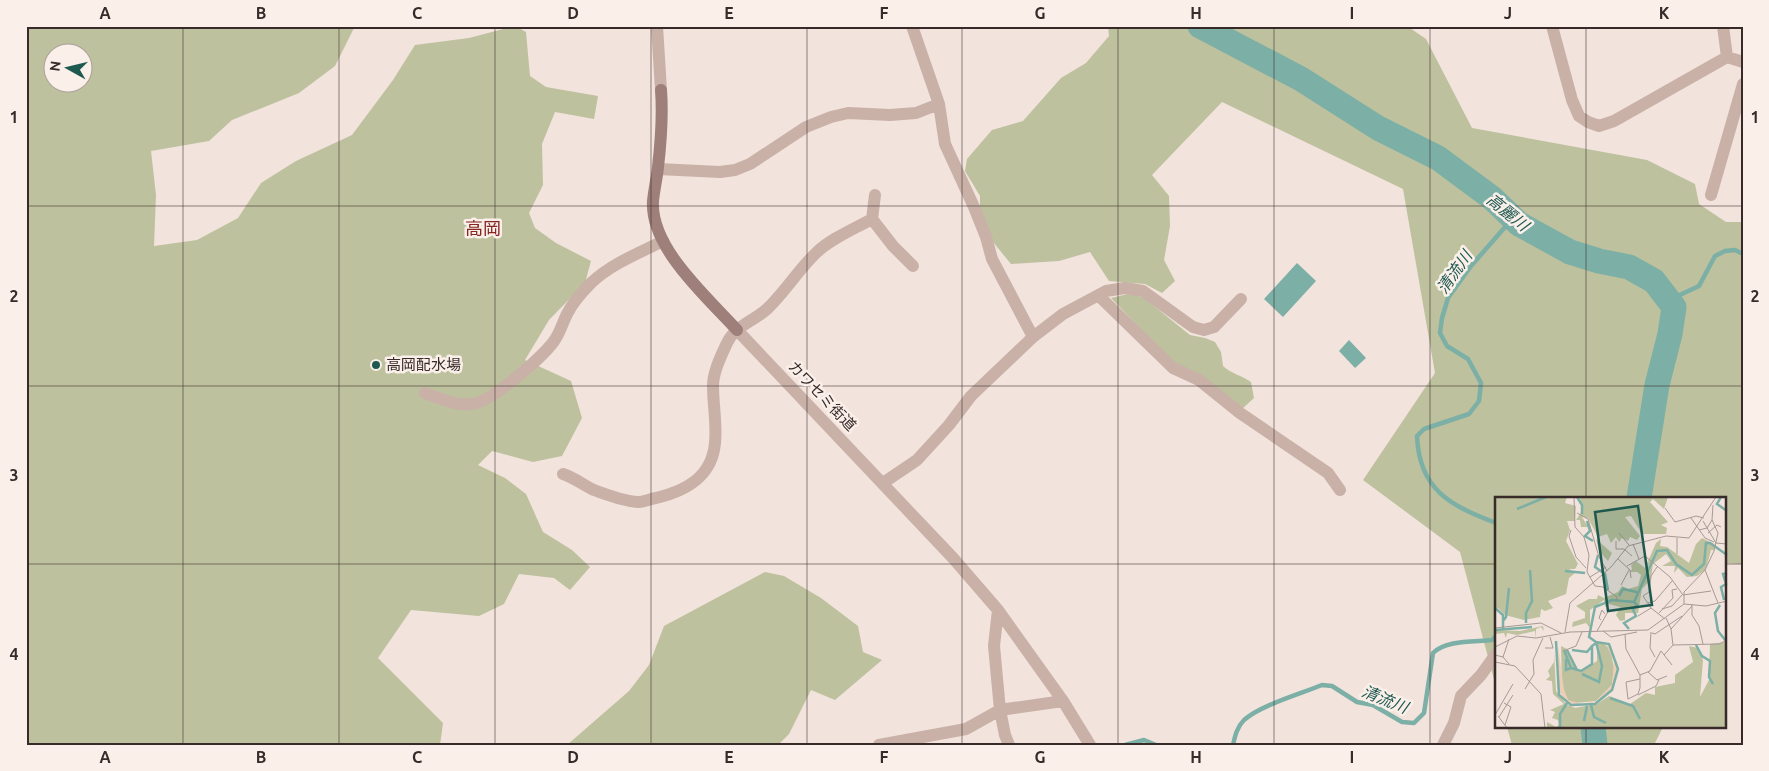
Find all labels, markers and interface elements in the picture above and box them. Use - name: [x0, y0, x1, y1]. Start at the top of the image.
- text: A: [99, 4, 111, 22]
- text: B: [256, 4, 266, 22]
- text: C: [412, 4, 422, 22]
- text: D: [567, 4, 579, 22]
- text: E: [724, 4, 734, 22]
- text: F: [880, 4, 889, 22]
- text: G: [1034, 4, 1046, 22]
- text: H: [1190, 4, 1202, 22]
- text: I: [1350, 4, 1354, 22]
- text: J: [1504, 4, 1512, 22]
- text: K: [1659, 4, 1670, 22]
- north arrow: [42, 42, 92, 92]
- text: N: [46, 60, 64, 72]
- text: 1: [9, 108, 19, 126]
- text: 1: [1750, 108, 1760, 126]
- water label: 高麗川: [1484, 190, 1534, 235]
- district label: 高岡: [465, 218, 501, 238]
- water label: 清流川: [1433, 246, 1476, 297]
- text: 2: [9, 287, 19, 305]
- text: 2: [1750, 287, 1760, 305]
- place label: 高岡配水場: [386, 356, 461, 373]
- street label: カワセミ街道: [785, 357, 860, 434]
- marker: 高岡配水場: [370, 359, 382, 371]
- text: 3: [9, 466, 19, 484]
- text: 3: [1750, 466, 1760, 484]
- inset map: [1495, 497, 1726, 728]
- text: 4: [9, 645, 19, 663]
- text: 4: [1750, 645, 1760, 663]
- water label: 清流川: [1359, 682, 1412, 717]
- text: A: [99, 748, 111, 766]
- text: B: [256, 748, 266, 766]
- text: C: [412, 748, 422, 766]
- text: D: [567, 748, 579, 766]
- text: E: [724, 748, 734, 766]
- text: F: [880, 748, 889, 766]
- text: G: [1034, 748, 1046, 766]
- text: H: [1190, 748, 1202, 766]
- text: I: [1350, 748, 1354, 766]
- text: J: [1504, 748, 1512, 766]
- text: K: [1659, 748, 1670, 766]

